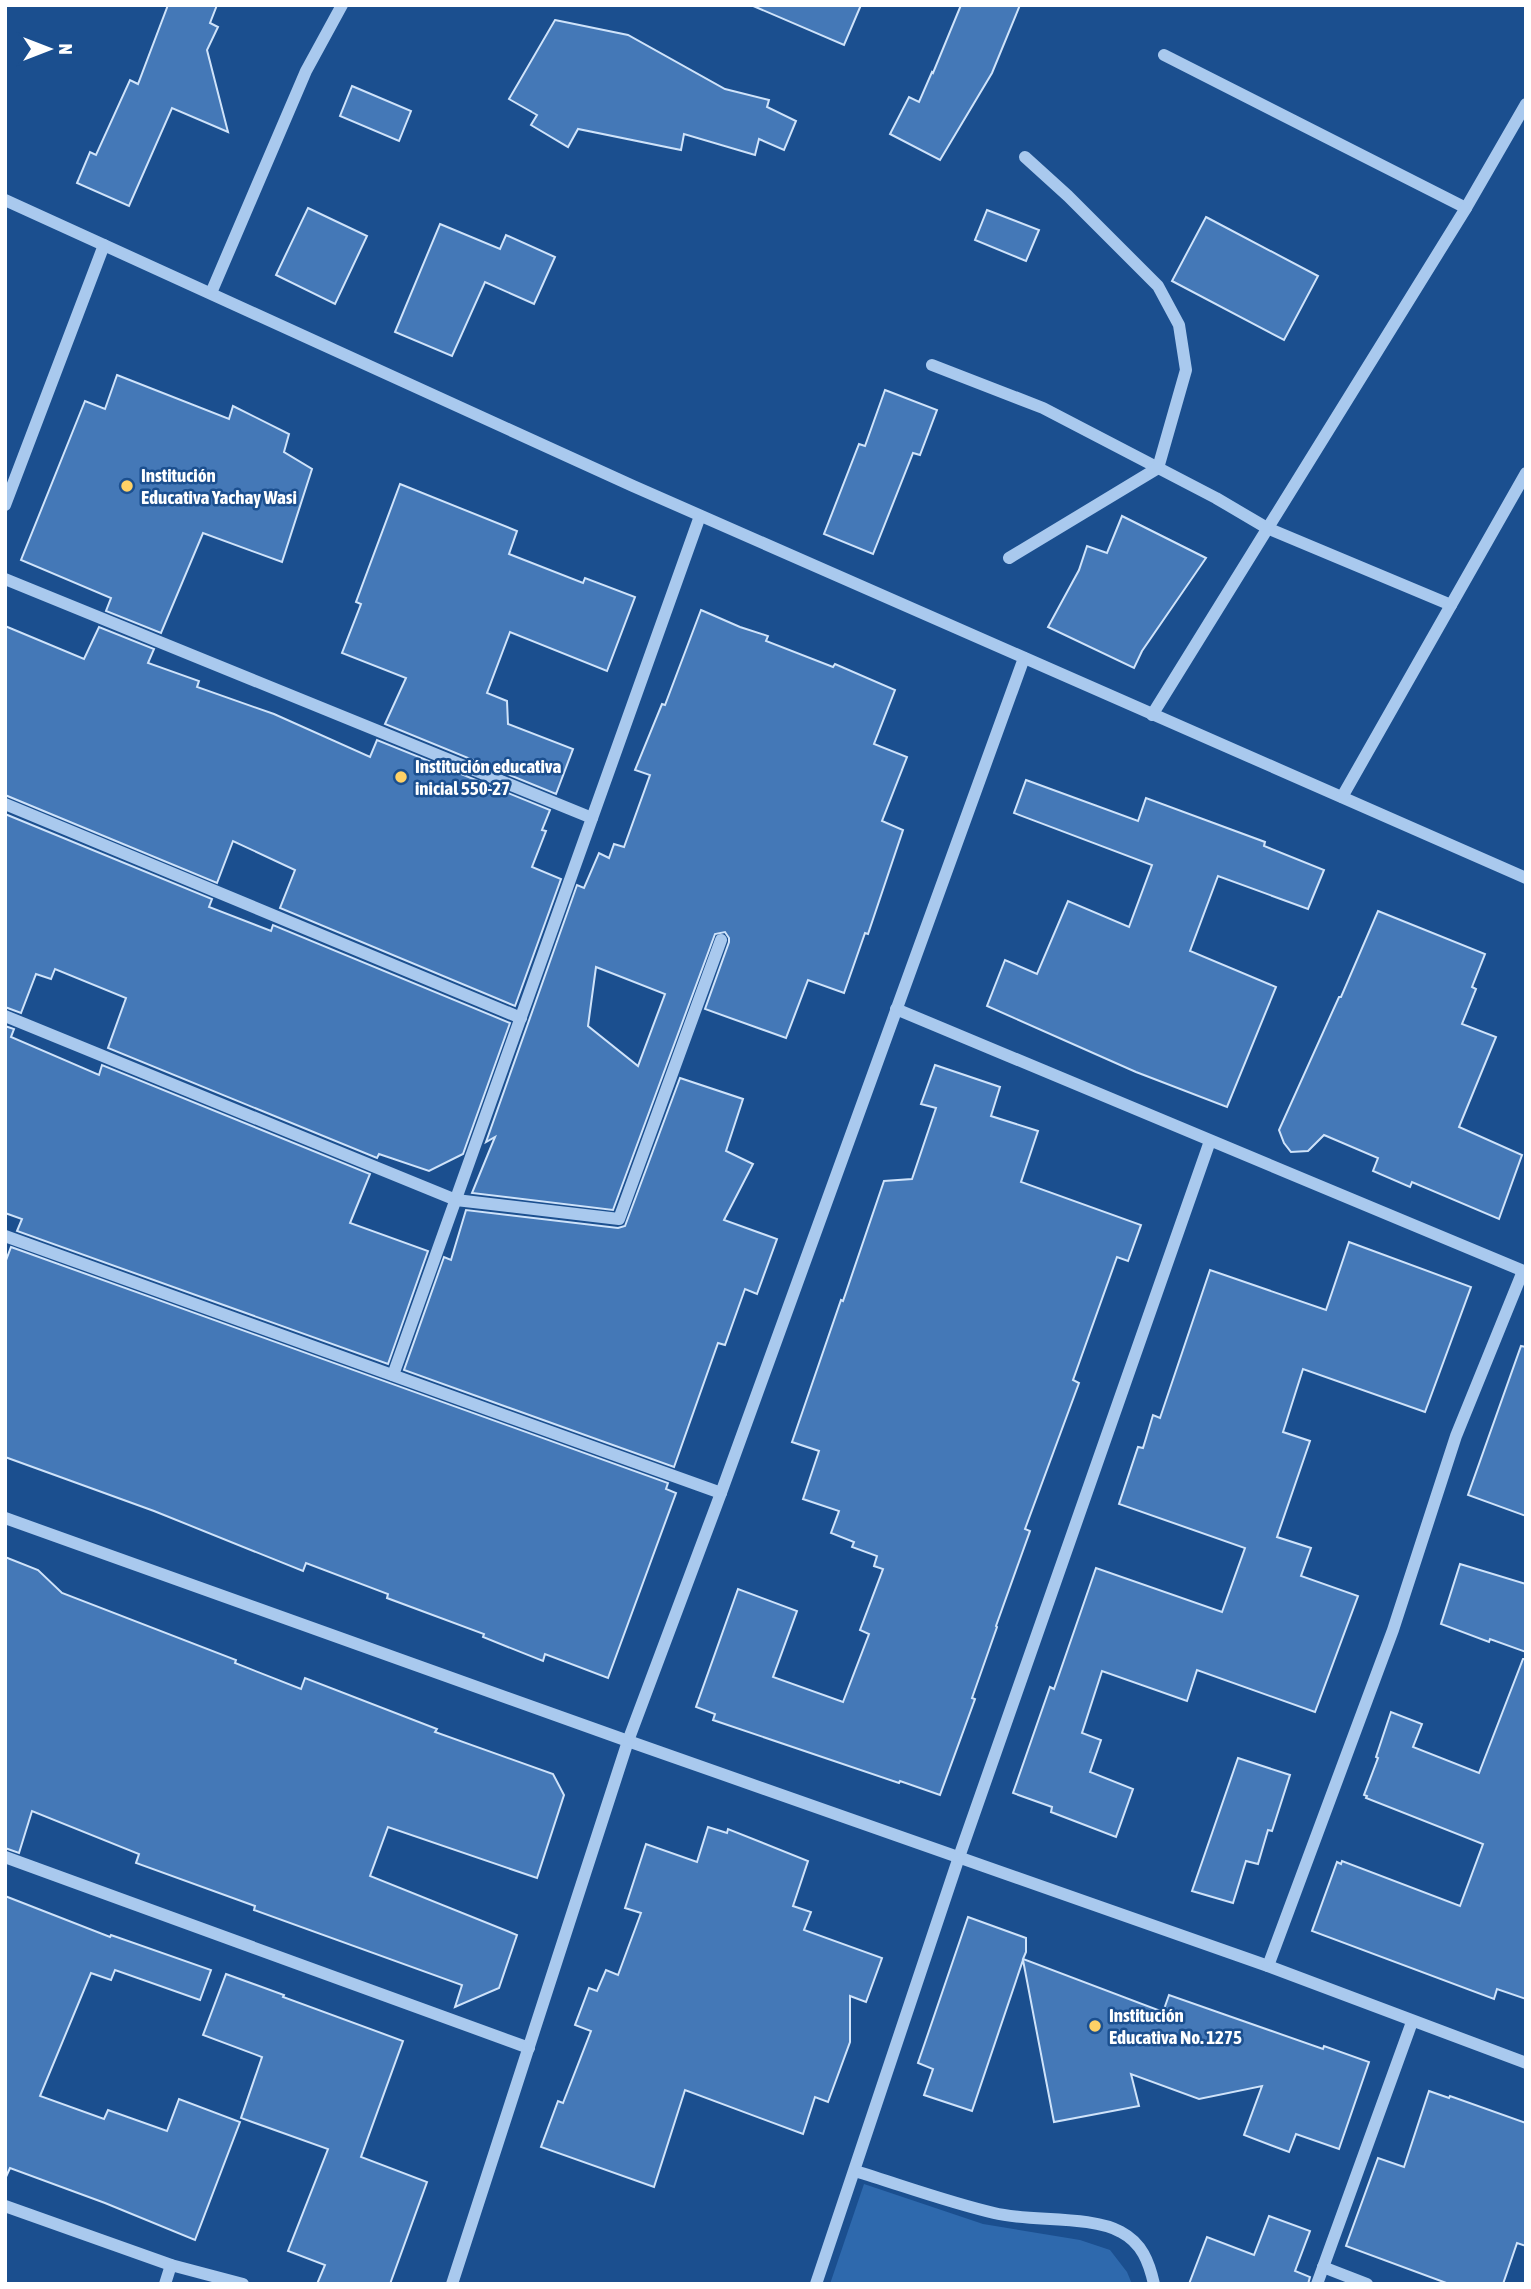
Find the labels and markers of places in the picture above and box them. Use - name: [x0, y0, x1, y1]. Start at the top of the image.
- place label: Institución Educativa Yachay Wasi: [141, 464, 297, 508]
- marker: Institución Educativa Yachay Wasi: [119, 478, 135, 494]
- place label: Institución educativa inicial 550-27: [415, 755, 561, 799]
- marker: Institución educativa inicial 550-27: [393, 769, 409, 785]
- place label: Institución Educativa No. 1275: [1109, 2004, 1242, 2048]
- marker: Institución Educativa No. 1275: [1087, 2018, 1103, 2034]

